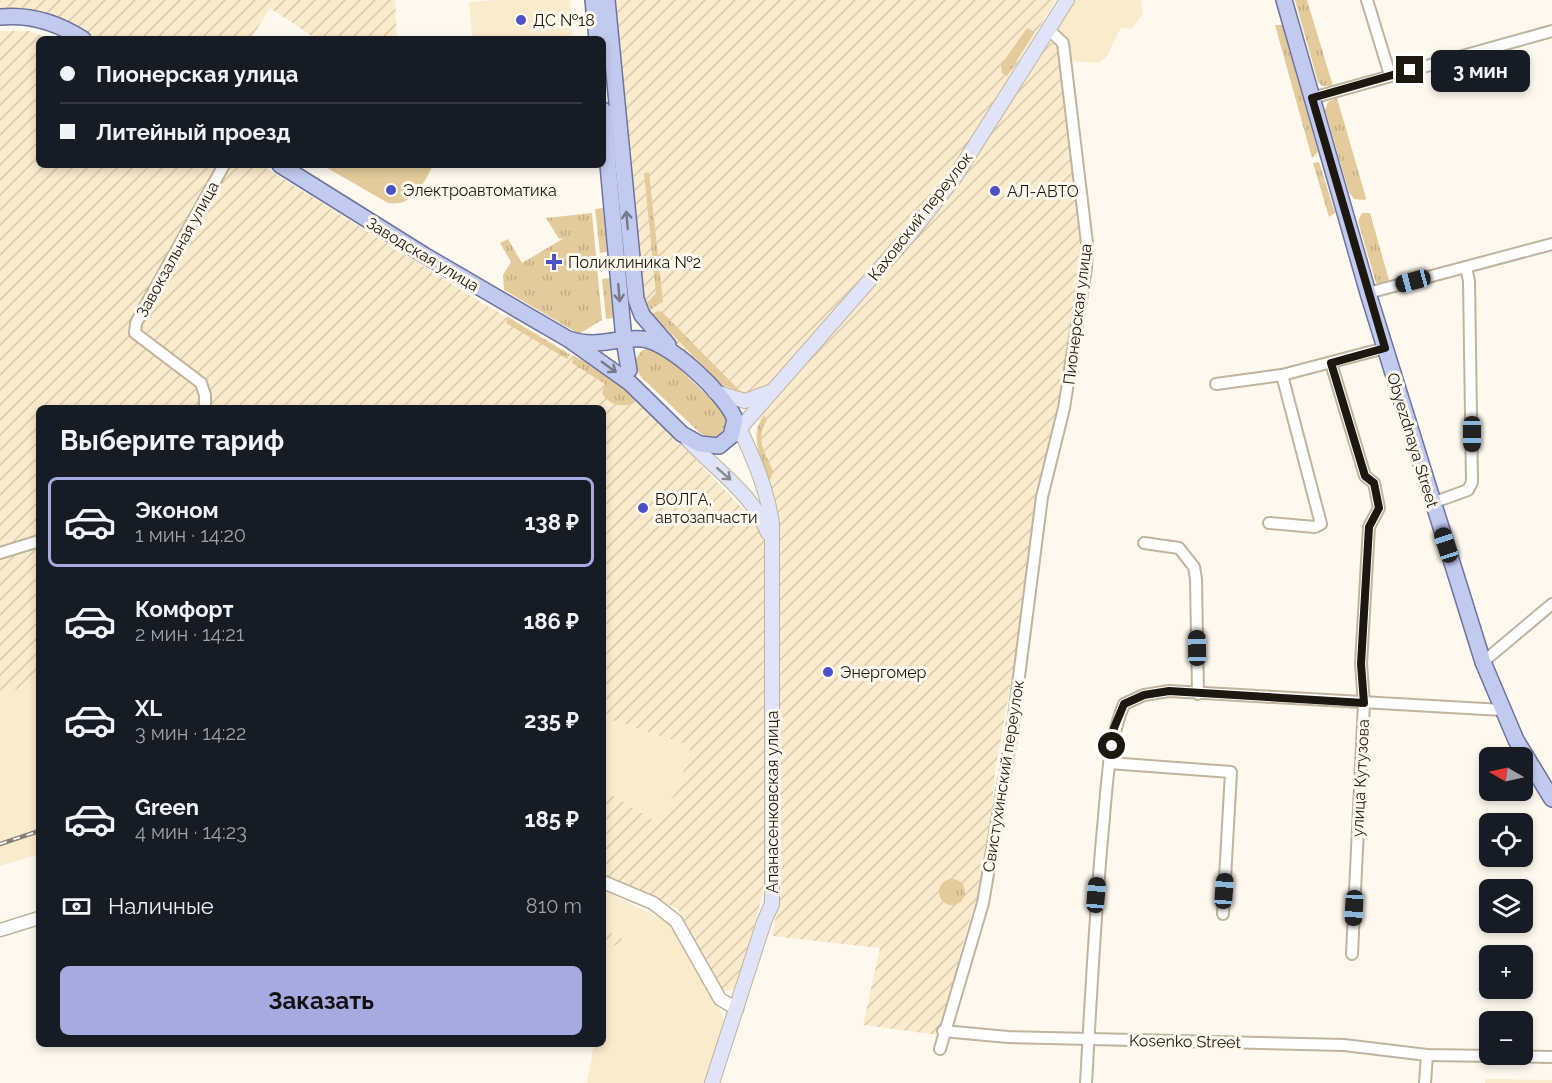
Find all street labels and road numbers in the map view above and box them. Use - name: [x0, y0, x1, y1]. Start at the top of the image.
- street label: Каховский переулок: [864, 148, 977, 285]
- street label: Завокзальная улица: [132, 178, 223, 320]
- street label: Заводская улица: [363, 213, 482, 295]
- street label: Пионерская улица: [1059, 242, 1096, 386]
- street label: Obyezdnaya Street: [1383, 370, 1442, 511]
- street label: Свистухинский переулок: [979, 679, 1028, 874]
- street label: Апанасенковская улица: [763, 710, 782, 894]
- street label: улица Кутузова: [1348, 719, 1373, 837]
- street label: Kosenko Street: [1129, 1031, 1242, 1052]

